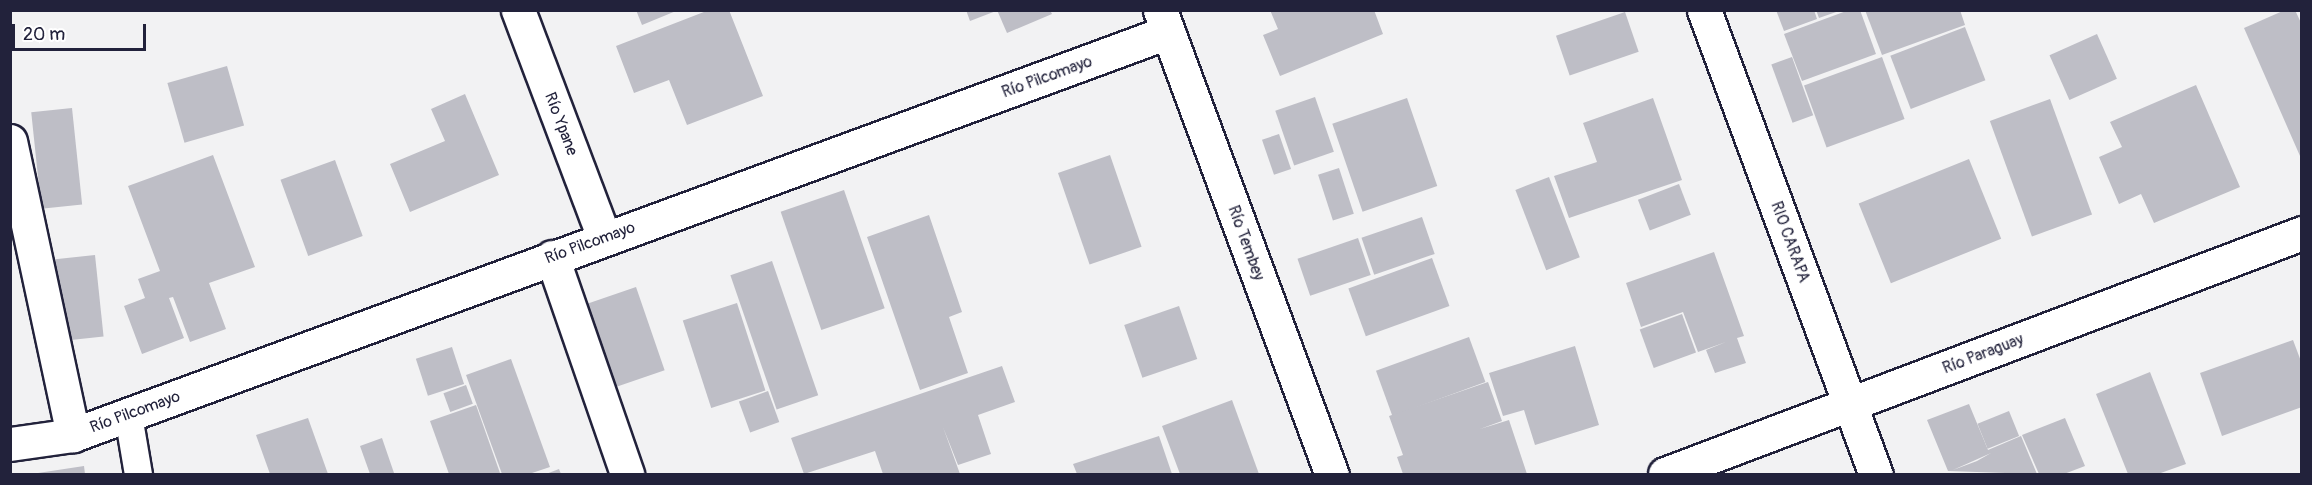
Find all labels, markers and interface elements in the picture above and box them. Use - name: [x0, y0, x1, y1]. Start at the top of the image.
- scale bar: [15, 12, 148, 50]
- text: 20 m: [23, 23, 65, 46]
- street label: Río Pilcomayo: [999, 52, 1095, 102]
- street label: Río Ypane: [540, 90, 582, 158]
- street label: RIO CARAPA: [1766, 199, 1814, 285]
- street label: Río Tembey: [1224, 203, 1268, 283]
- street label: Río Pilcomayo: [542, 218, 638, 268]
- street label: Río Paraguay: [1940, 330, 2026, 378]
- street label: Río Pilcomayo: [87, 387, 183, 437]

